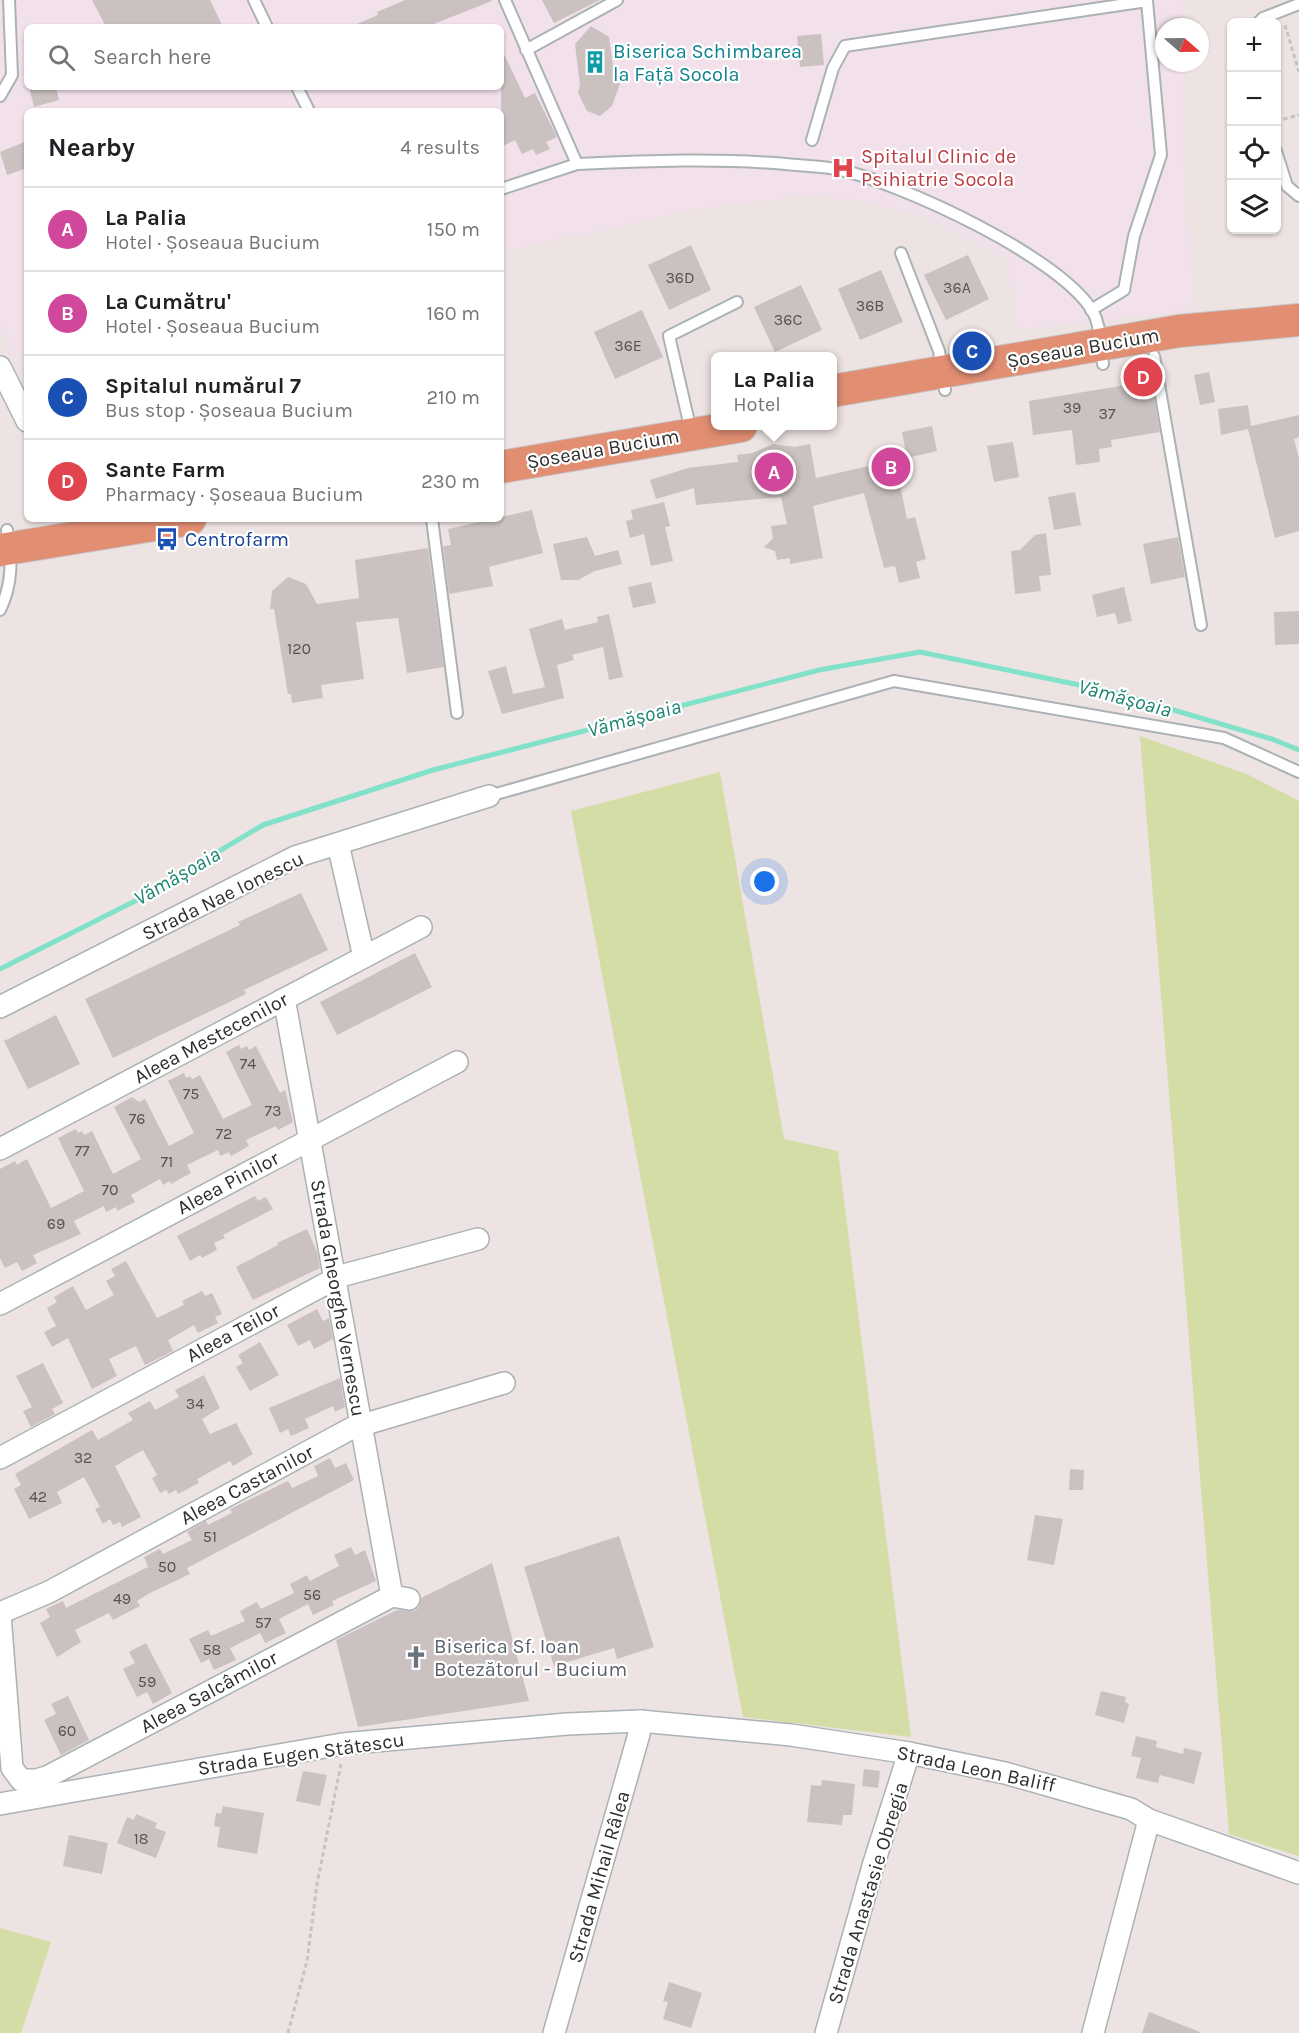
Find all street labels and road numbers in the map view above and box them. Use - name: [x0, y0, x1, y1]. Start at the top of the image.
- street label: Șoseaua Bucium: [1005, 323, 1161, 373]
- street label: Șoseaua Bucium: [525, 424, 681, 474]
- street label: Strada Nae Ionescu: [138, 847, 308, 945]
- street label: Aleea Mestecenilor: [130, 987, 293, 1088]
- street label: Aleea Pinilor: [173, 1146, 284, 1219]
- street label: Strada Gheorghe Vernescu: [306, 1178, 370, 1418]
- street label: Aleea Teilor: [183, 1299, 284, 1367]
- street label: Aleea Castanilor: [176, 1440, 318, 1530]
- street label: Aleea Salcâmilor: [137, 1646, 282, 1738]
- street label: Strada Eugen Stătescu: [196, 1728, 406, 1780]
- street label: Strada Leon Baliff: [895, 1741, 1058, 1797]
- street label: Strada Anastasie Obregia: [823, 1779, 913, 2007]
- street label: Strada Mihail Râlea: [563, 1788, 635, 1966]

